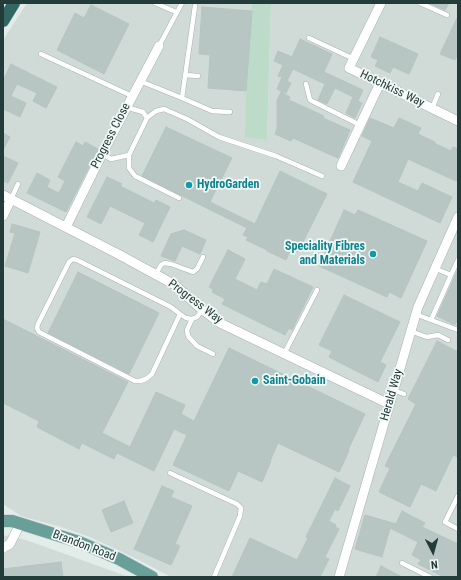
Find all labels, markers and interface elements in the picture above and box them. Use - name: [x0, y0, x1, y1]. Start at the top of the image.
- street label: Hotchkiss Way: [357, 67, 427, 111]
- street label: Progress Close: [88, 101, 134, 171]
- place label: HydroGarden: [197, 178, 259, 192]
- marker: HydroGarden: [184, 180, 194, 190]
- place label: Speciality Fibres and Materials: [285, 240, 365, 268]
- marker: Speciality Fibres and Materials: [368, 249, 378, 259]
- street label: Progress Way: [165, 277, 225, 327]
- street label: Herald Way: [378, 367, 406, 423]
- place label: Saint-Gobain: [263, 374, 326, 388]
- marker: Saint-Gobain: [250, 376, 260, 386]
- street label: Brandon Road: [51, 527, 117, 565]
- north arrow: [413, 532, 453, 572]
- text: N: [430, 558, 438, 571]

